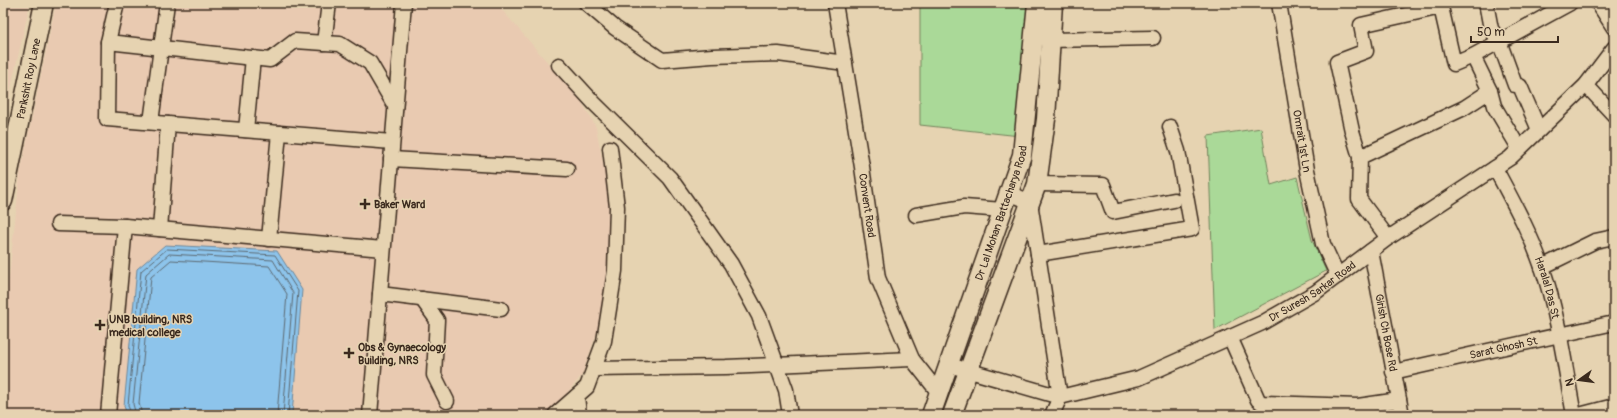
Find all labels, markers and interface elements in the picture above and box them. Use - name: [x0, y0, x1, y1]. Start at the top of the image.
- scale bar: [1471, 18, 1558, 44]
- text: 50 m: [1477, 25, 1505, 40]
- street label: Parikshit Roy Lane: [14, 37, 44, 120]
- street label: Omrait 1st Ln: [1290, 109, 1313, 173]
- street label: Dr Lal Mohan Battacharya Road: [973, 145, 1030, 282]
- street label: Convent Road: [856, 172, 878, 238]
- marker: Baker Ward: [359, 198, 371, 210]
- place label: Baker Ward: [374, 198, 425, 211]
- street label: Haralal Das St: [1532, 255, 1562, 320]
- street label: Dr Suresh Sarkar Road: [1267, 259, 1358, 325]
- street label: Girish Ch Bose Rd: [1372, 293, 1400, 373]
- place label: UNB building, NRS medical college: [109, 313, 193, 339]
- marker: UNB building, NRS medical college: [94, 319, 106, 331]
- street label: Sarat Ghosh St: [1468, 334, 1539, 362]
- place label: Obs & Gynaecology Building, NRS: [358, 341, 446, 367]
- marker: Obs & Gynaecology Building, NRS: [343, 347, 355, 359]
- north arrow: [1559, 360, 1599, 400]
- text: N: [1562, 377, 1577, 387]

